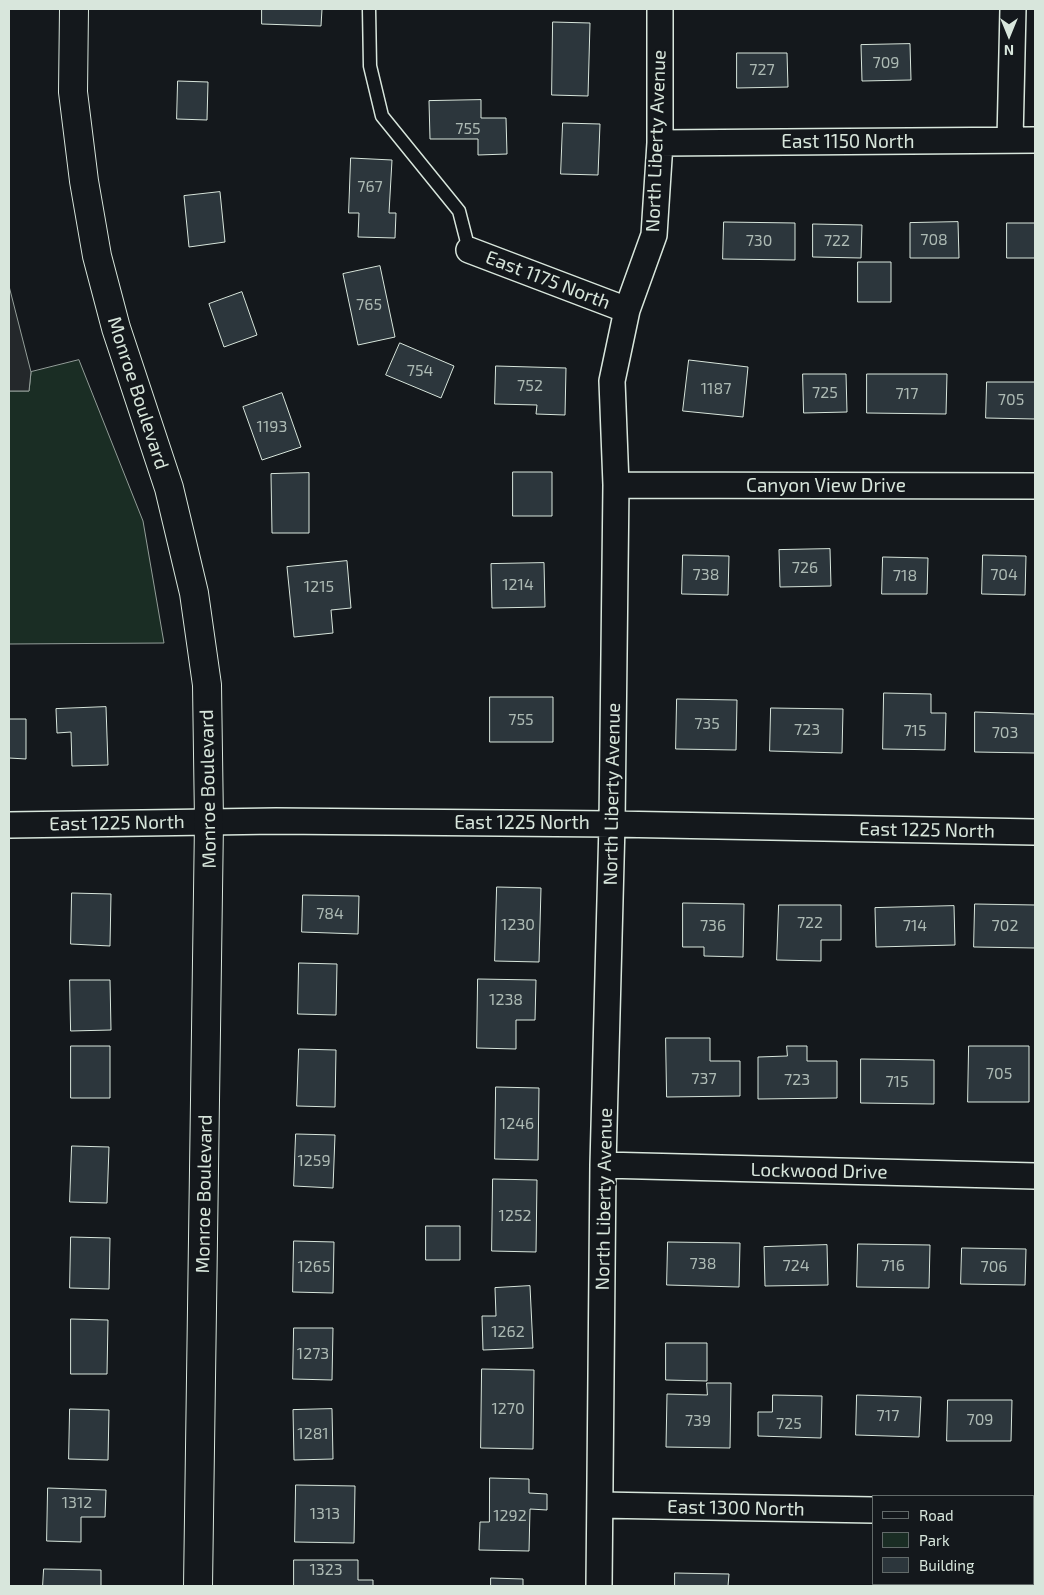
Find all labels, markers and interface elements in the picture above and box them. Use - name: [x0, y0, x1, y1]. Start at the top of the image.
- north arrow: [984, 10, 1034, 60]
- text: N: [1004, 42, 1014, 59]
- street label: North Liberty Avenue: [641, 49, 671, 233]
- house number: 709: [873, 53, 899, 73]
- house number: 727: [749, 60, 775, 80]
- house number: 755: [455, 119, 481, 139]
- street label: East 1150 North: [781, 131, 915, 153]
- house number: 767: [357, 177, 383, 197]
- house number: 708: [920, 230, 948, 250]
- house number: 730: [746, 231, 772, 251]
- house number: 722: [824, 231, 850, 251]
- street label: East 1175 North: [483, 246, 613, 314]
- house number: 765: [356, 295, 382, 315]
- street label: Monroe Boulevard: [103, 314, 173, 472]
- house number: 754: [407, 361, 433, 381]
- house number: 752: [517, 376, 543, 396]
- house number: 1187: [701, 379, 731, 399]
- house number: 725: [812, 383, 838, 403]
- house number: 717: [896, 384, 918, 404]
- house number: 705: [998, 390, 1024, 410]
- house number: 1193: [257, 417, 287, 437]
- street label: Canyon View Drive: [746, 475, 906, 497]
- house number: 726: [792, 558, 818, 578]
- house number: 738: [693, 565, 719, 585]
- house number: 704: [990, 565, 1018, 585]
- house number: 718: [893, 566, 917, 586]
- house number: 1214: [502, 575, 534, 595]
- house number: 1215: [304, 577, 334, 597]
- street label: North Liberty Avenue: [599, 702, 625, 886]
- street label: Monroe Boulevard: [195, 709, 221, 869]
- house number: 755: [508, 710, 534, 730]
- house number: 735: [694, 714, 720, 734]
- house number: 723: [794, 720, 820, 740]
- house number: 715: [903, 721, 927, 741]
- house number: 703: [992, 723, 1018, 743]
- street label: East 1225 North: [49, 810, 185, 836]
- street label: East 1225 North: [454, 812, 590, 834]
- street label: East 1225 North: [859, 817, 995, 843]
- house number: 784: [316, 904, 344, 924]
- house number: 722: [797, 913, 823, 933]
- house number: 1230: [501, 915, 535, 935]
- house number: 736: [700, 916, 726, 936]
- house number: 714: [903, 916, 927, 936]
- house number: 702: [992, 916, 1018, 936]
- house number: 1238: [489, 990, 523, 1010]
- house number: 705: [986, 1064, 1012, 1084]
- house number: 737: [691, 1069, 717, 1089]
- house number: 723: [784, 1070, 810, 1090]
- house number: 715: [885, 1072, 909, 1092]
- street label: North Liberty Avenue: [591, 1107, 617, 1291]
- street label: Monroe Boulevard: [191, 1114, 217, 1274]
- house number: 1246: [500, 1114, 534, 1134]
- house number: 1259: [297, 1151, 331, 1171]
- street label: Lockwood Drive: [750, 1158, 888, 1184]
- house number: 1252: [499, 1206, 531, 1226]
- house number: 738: [690, 1254, 716, 1274]
- house number: 724: [782, 1256, 810, 1276]
- house number: 716: [881, 1256, 905, 1276]
- house number: 1265: [297, 1257, 331, 1277]
- house number: 706: [981, 1257, 1007, 1277]
- house number: 1262: [491, 1322, 525, 1342]
- house number: 1273: [297, 1344, 329, 1364]
- house number: 1270: [491, 1399, 525, 1419]
- house number: 717: [877, 1406, 899, 1426]
- house number: 709: [967, 1410, 993, 1430]
- house number: 739: [685, 1411, 711, 1431]
- house number: 725: [776, 1414, 802, 1434]
- house number: 1281: [297, 1424, 329, 1444]
- house number: 1312: [62, 1493, 92, 1513]
- street label: East 1300 North: [667, 1495, 805, 1521]
- legend: [872, 1495, 1034, 1585]
- house number: 1313: [310, 1504, 340, 1524]
- house number: 1292: [493, 1506, 527, 1526]
- text: Road: [919, 1506, 954, 1524]
- text: Park: [919, 1531, 950, 1549]
- text: Building: [919, 1556, 974, 1574]
- house number: 1323: [309, 1560, 343, 1580]

